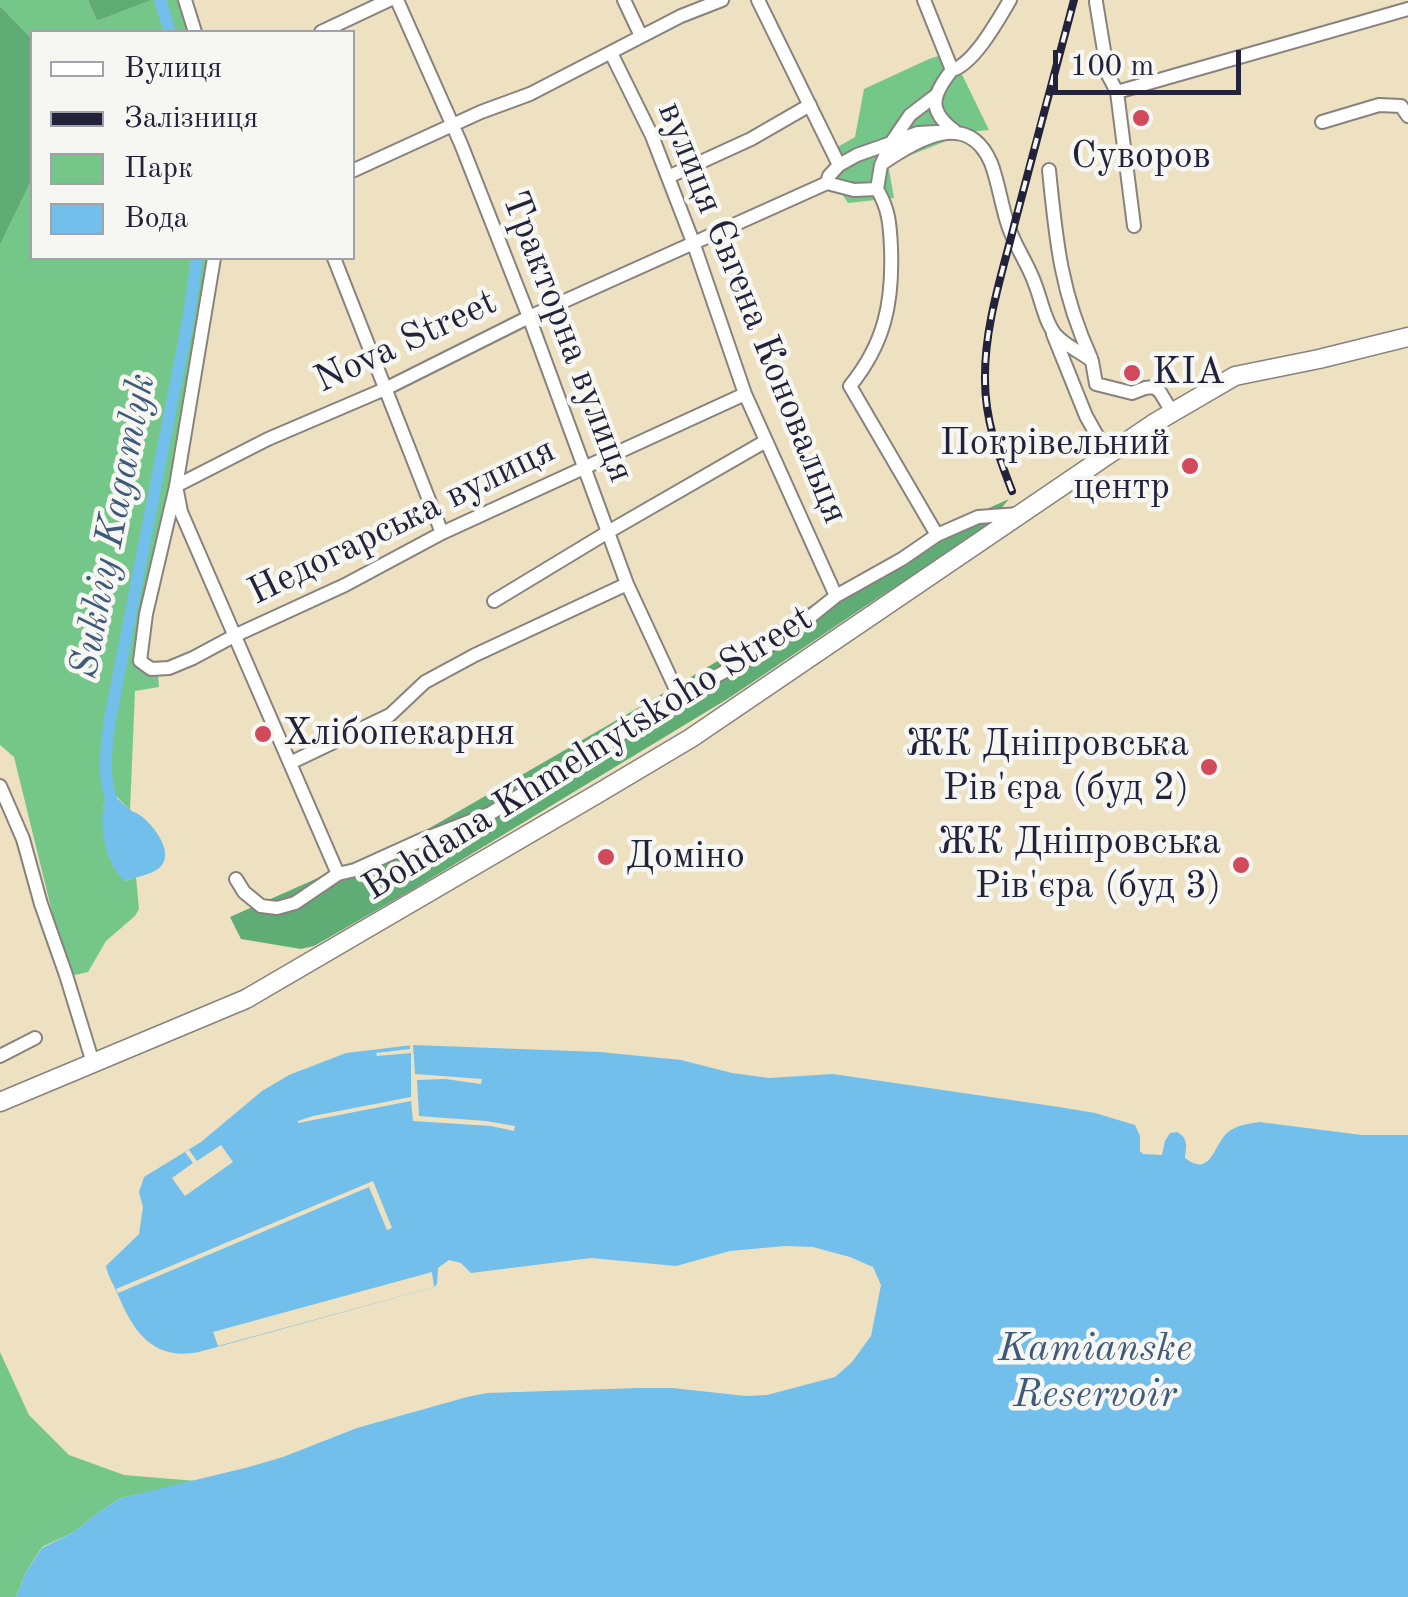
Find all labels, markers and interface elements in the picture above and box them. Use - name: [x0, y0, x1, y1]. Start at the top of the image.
- legend: [30, 30, 355, 260]
- scale bar: [1058, 30, 1246, 92]
- text: 100 m: [1070, 52, 1154, 82]
- text: Вулиця: [124, 54, 222, 84]
- street label: вулиця Євгена Коновальця: [646, 96, 858, 530]
- text: Залізниця: [124, 104, 258, 134]
- marker: Суворов: [1130, 107, 1152, 129]
- place label: Суворов: [1071, 134, 1211, 180]
- text: Парк: [124, 154, 193, 184]
- street label: Тракторна вулиця: [491, 185, 643, 489]
- text: Вода: [124, 204, 188, 234]
- street label: Nova Street: [308, 280, 504, 404]
- place label: KIA: [1152, 350, 1225, 396]
- marker: KIA: [1121, 362, 1143, 384]
- water label: Sukhiy Kagamlyk: [61, 370, 167, 682]
- place label: Покрівельний центр: [940, 421, 1170, 510]
- street label: Недогарська вулиця: [241, 428, 563, 616]
- marker: Покрівельний центр: [1179, 455, 1201, 477]
- street label: Bohdana Khmelnytskoho Street: [355, 596, 821, 912]
- place label: Хлібопекарня: [283, 711, 515, 757]
- place label: ЖК Дніпровська Рів'єра (буд 2): [905, 722, 1189, 812]
- marker: Хлібопекарня: [252, 723, 274, 745]
- marker: ЖК Дніпровська Рів'єра (буд 2): [1198, 756, 1220, 778]
- place label: ЖК Дніпровська Рів'єра (буд 3): [937, 820, 1221, 909]
- place label: Доміно: [626, 834, 745, 880]
- marker: Доміно: [595, 846, 617, 868]
- marker: ЖК Дніпровська Рів'єра (буд 3): [1230, 854, 1252, 876]
- water label: Kamianske Reservoir: [998, 1326, 1192, 1420]

